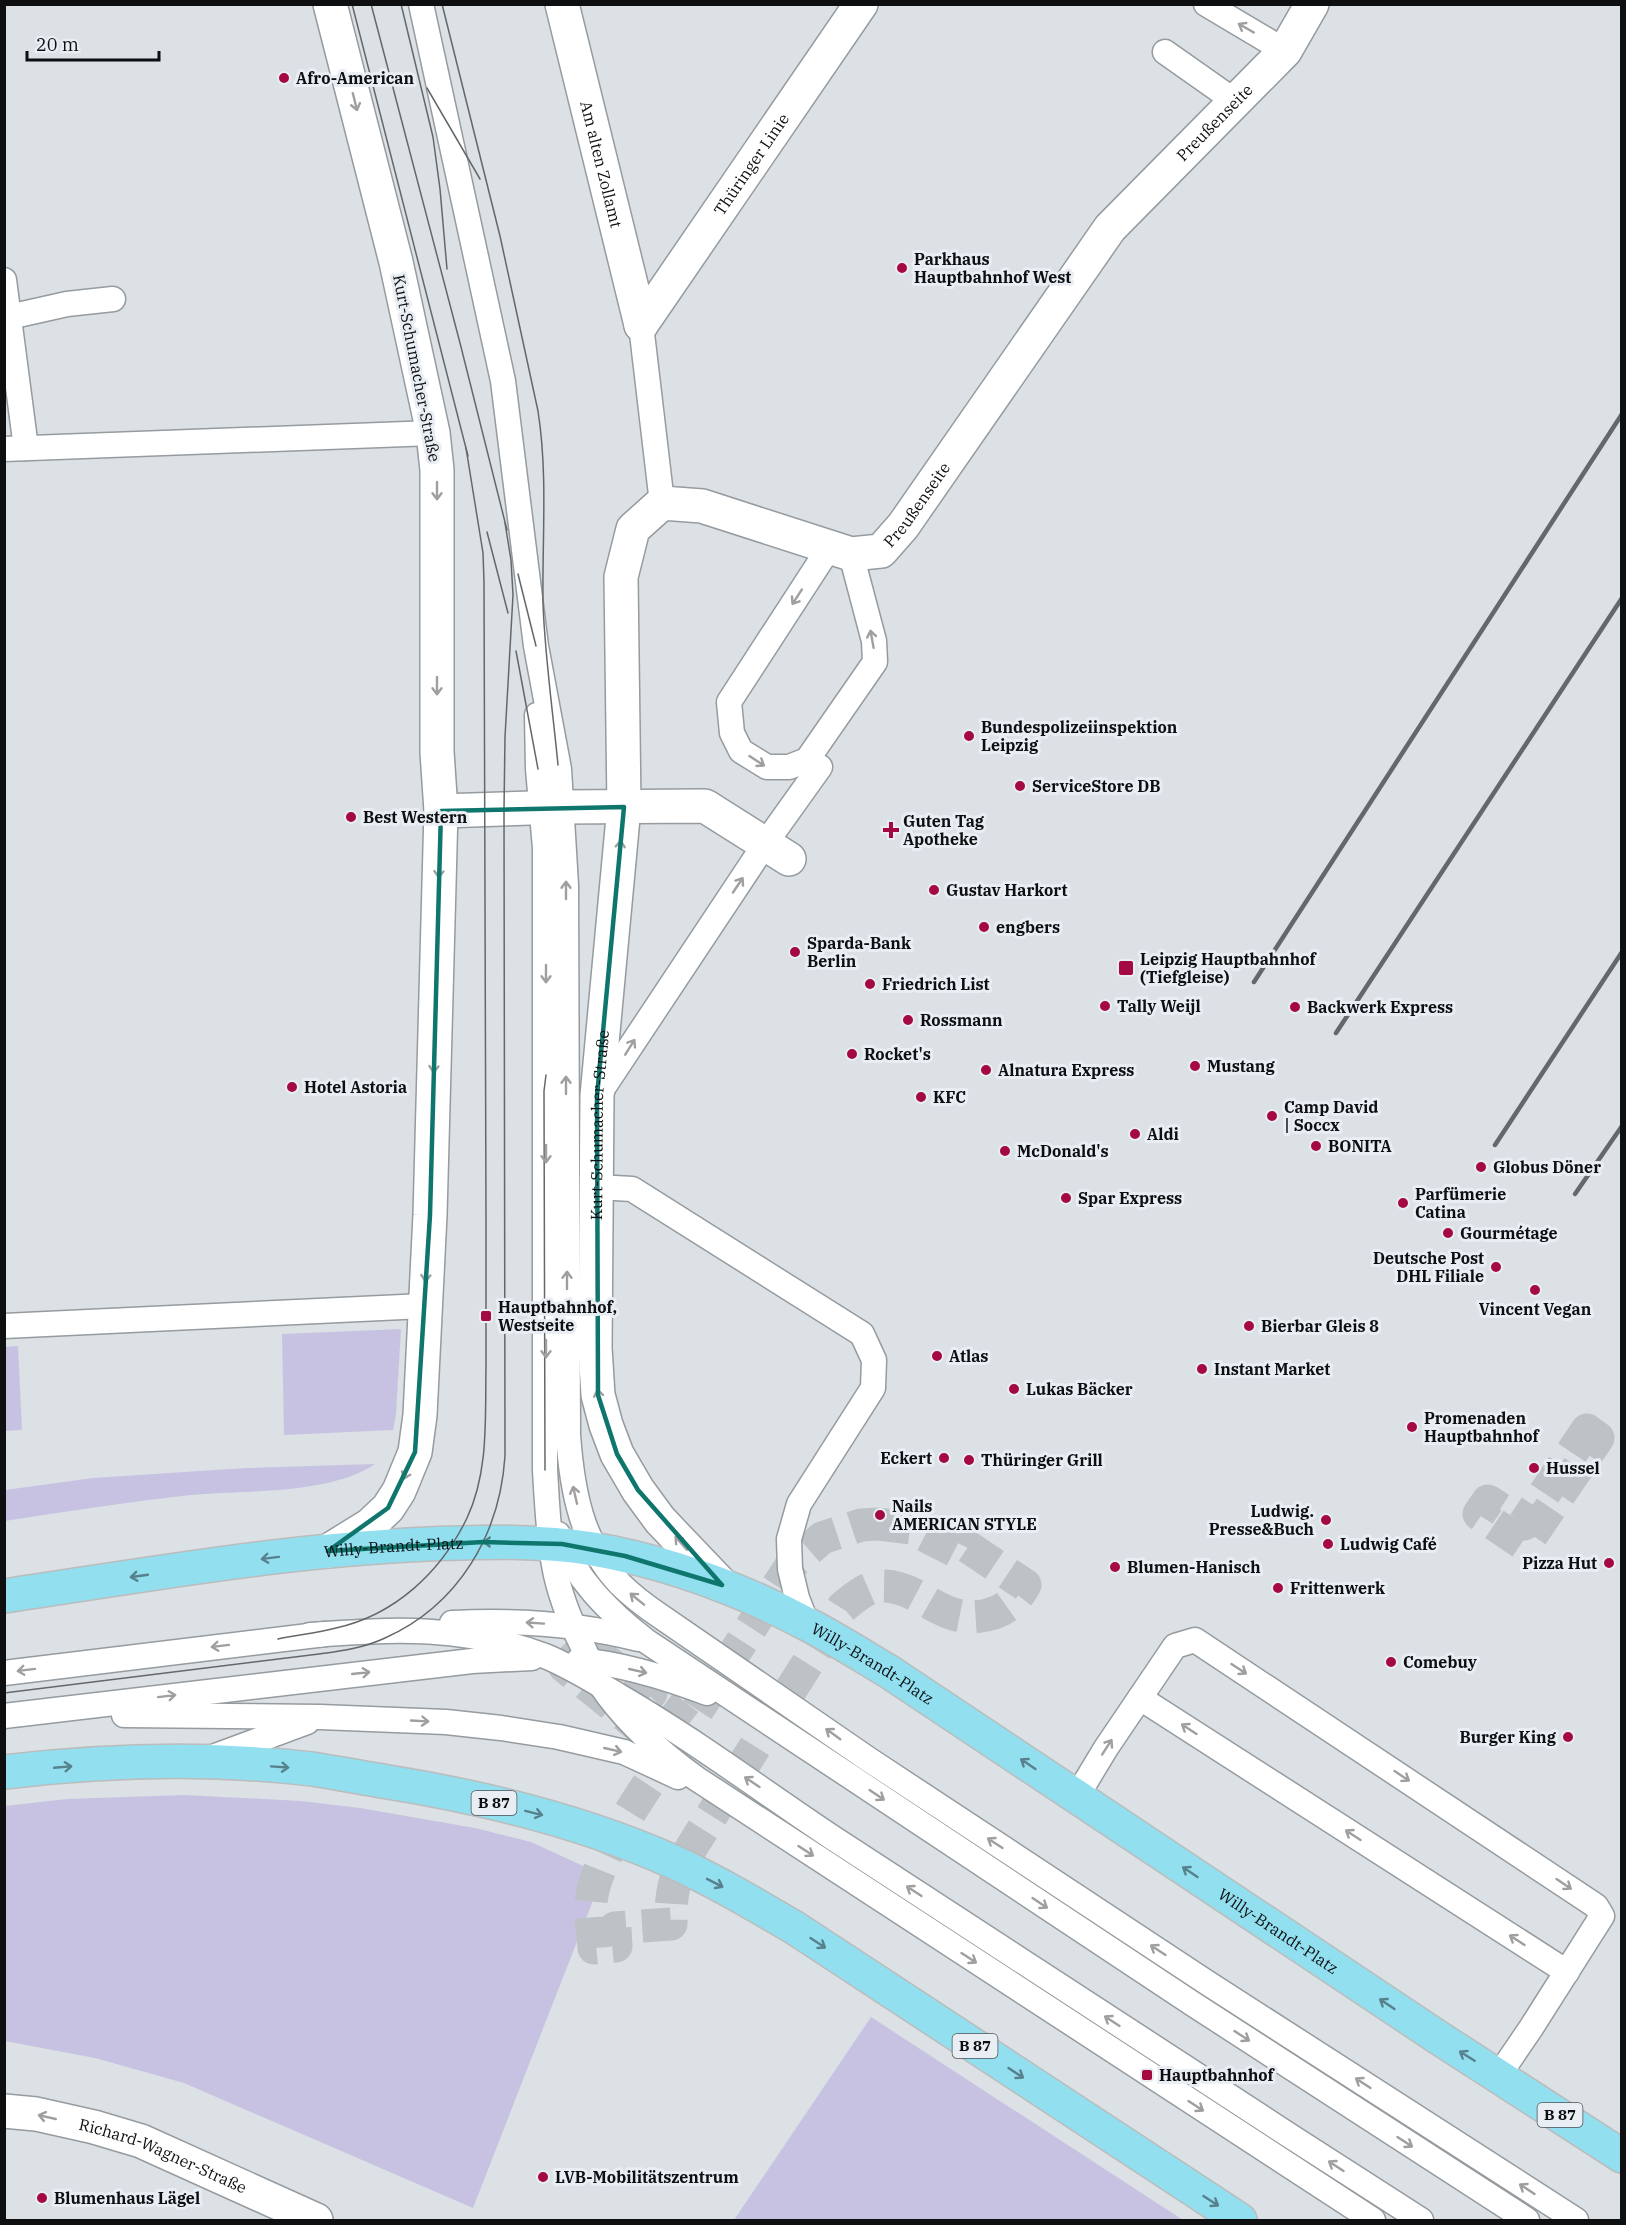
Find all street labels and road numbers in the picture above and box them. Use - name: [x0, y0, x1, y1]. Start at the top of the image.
- street label: Preußenseite: [1172, 80, 1257, 165]
- street label: Am alten Zollamt: [576, 99, 627, 230]
- street label: Thüringer Linie: [709, 109, 793, 219]
- street label: Kurt-Schumacher-Straße: [389, 273, 445, 463]
- street label: Preußenseite: [879, 458, 954, 551]
- street label: Kurt-Schumacher-Straße: [586, 1029, 613, 1220]
- street label: Willy-Brandt-Platz: [323, 1533, 464, 1561]
- street label: Willy-Brandt-Platz: [808, 1618, 938, 1709]
- road number: B 87: [472, 1791, 516, 1815]
- street label: Willy-Brandt-Platz: [1214, 1884, 1342, 1978]
- road number: B 87: [952, 2034, 998, 2058]
- road number: B 87: [1538, 2103, 1582, 2127]
- street label: Richard-Wagner-Straße: [77, 2114, 250, 2197]

